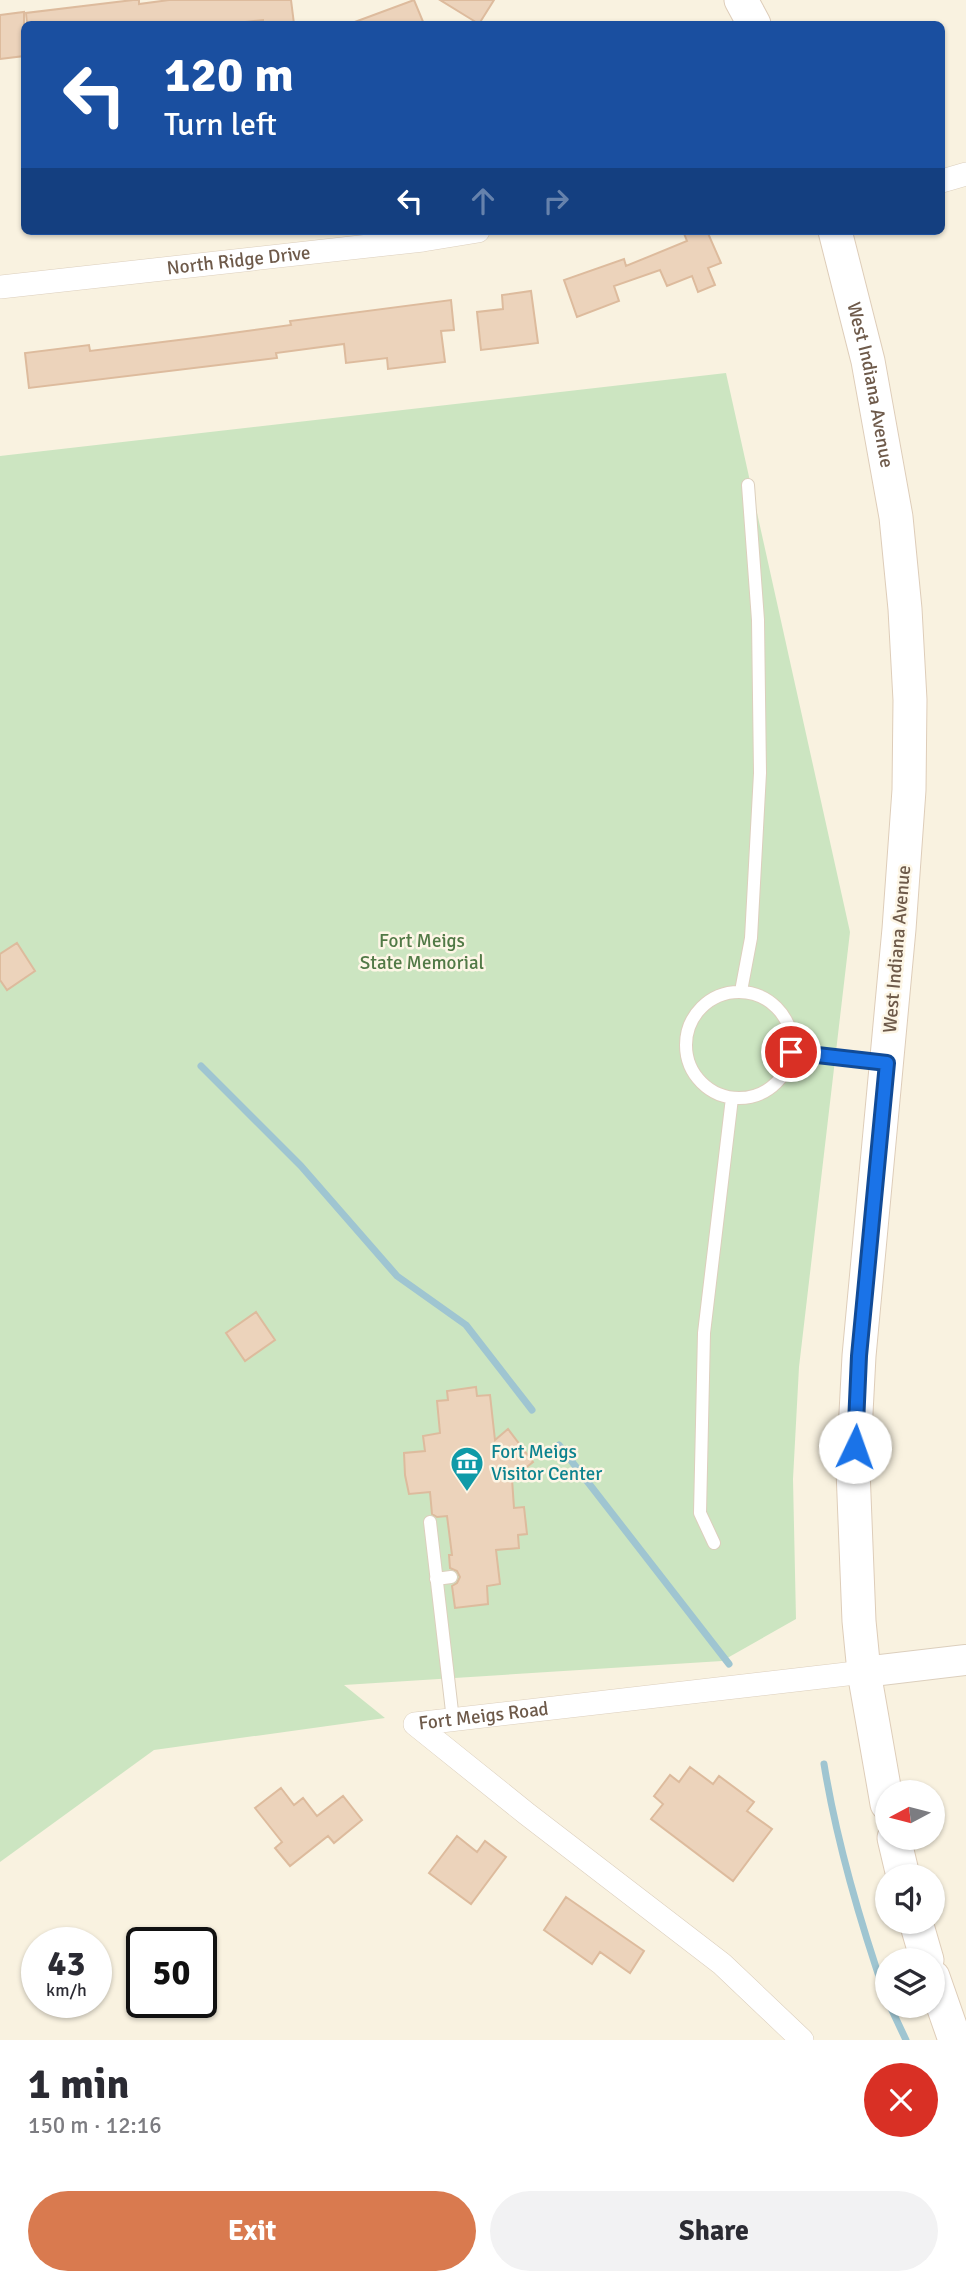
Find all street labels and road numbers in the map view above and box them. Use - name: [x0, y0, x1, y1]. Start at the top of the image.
- street label: North Ridge Drive: [165, 241, 312, 280]
- street label: West Indiana Avenue: [842, 300, 899, 470]
- street label: West Indiana Avenue: [878, 864, 916, 1034]
- street label: Fort Meigs Road: [417, 1697, 550, 1736]

